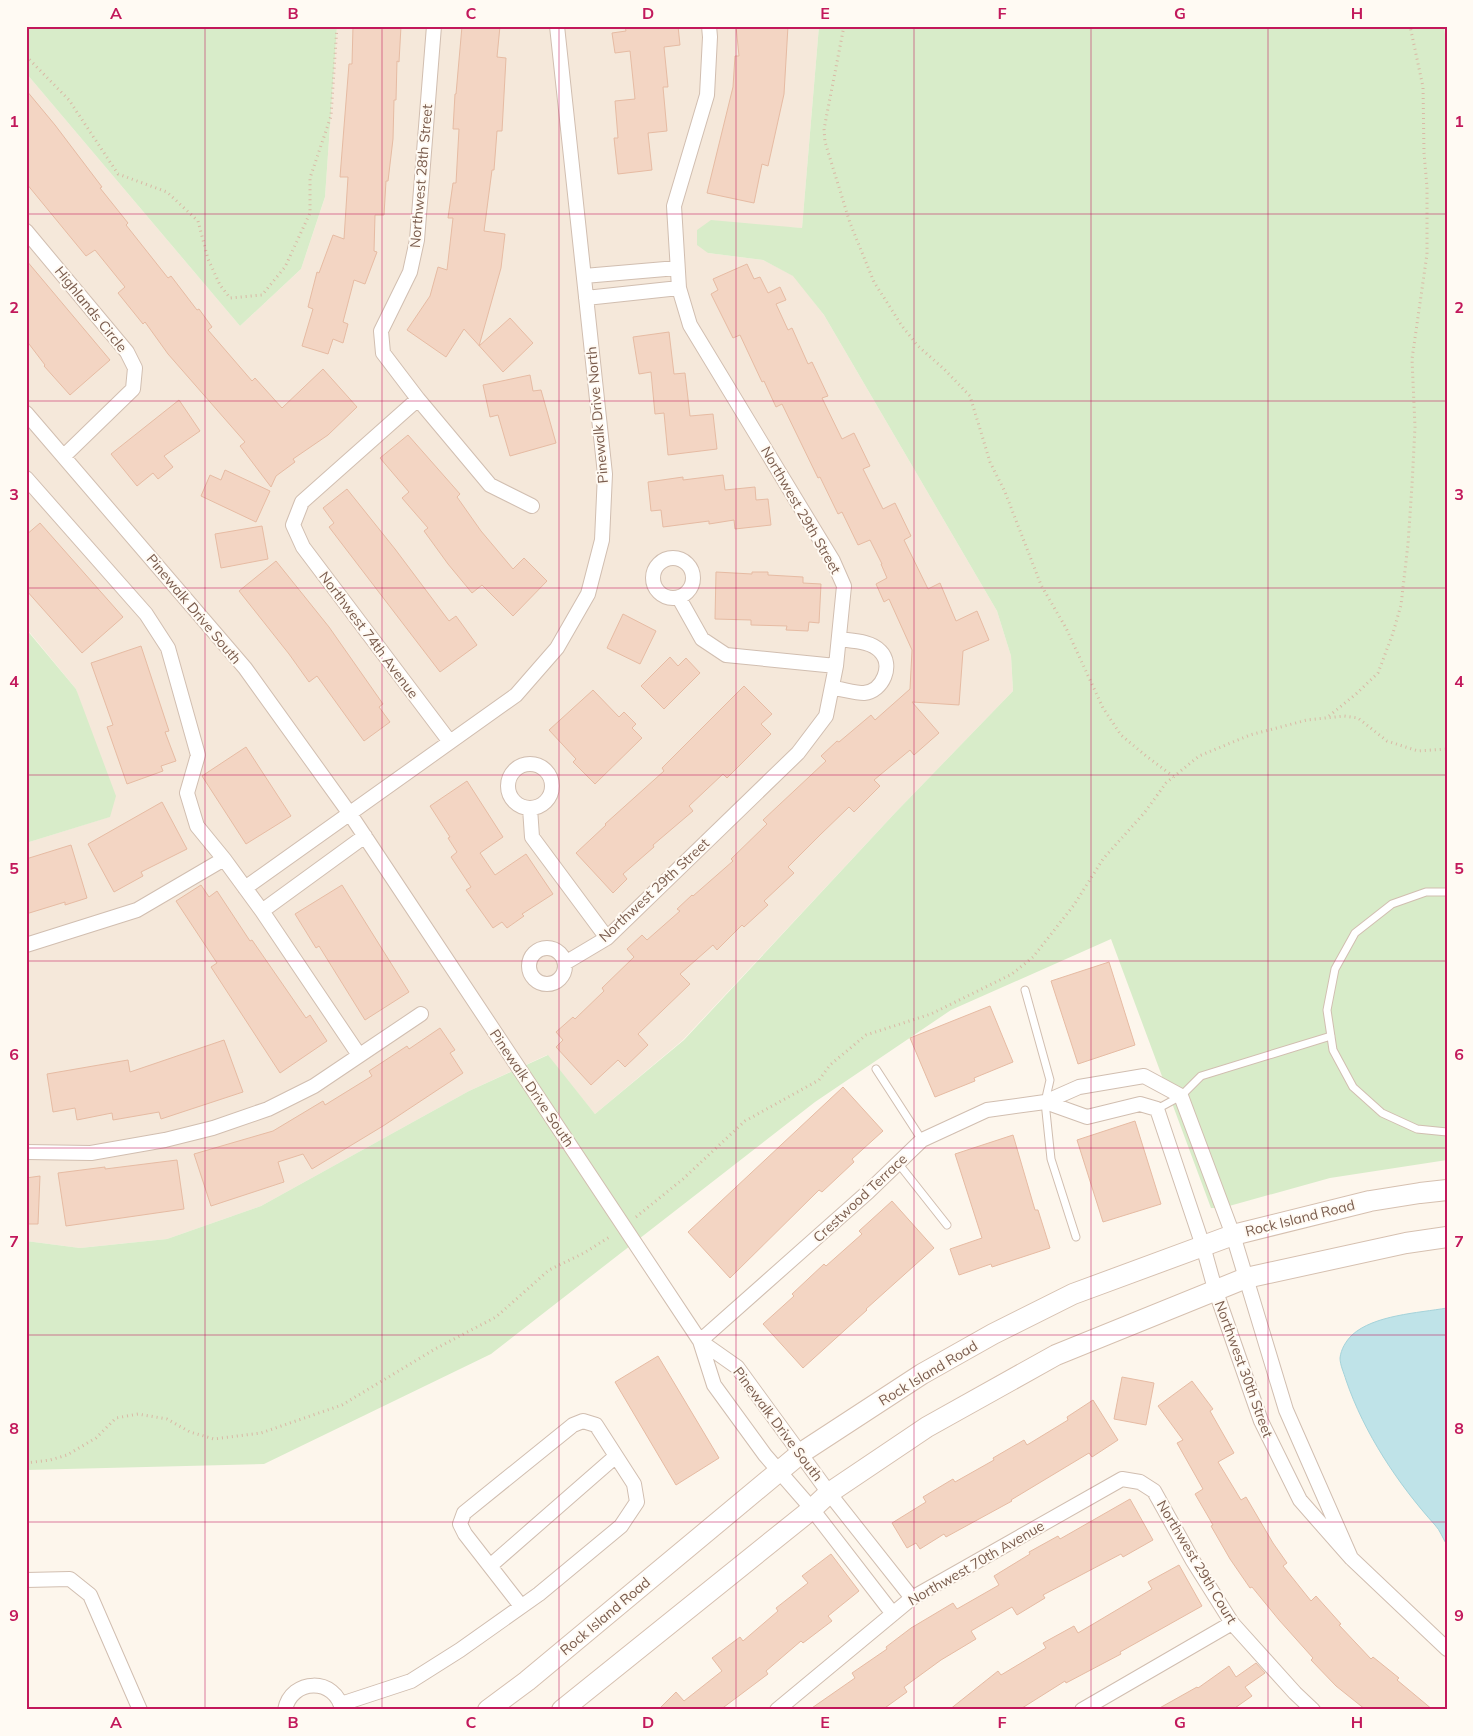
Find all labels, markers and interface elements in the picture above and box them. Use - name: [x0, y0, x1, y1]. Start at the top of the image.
- text: A: [110, 3, 122, 23]
- text: B: [287, 3, 299, 23]
- text: C: [466, 3, 477, 23]
- text: D: [642, 3, 654, 23]
- text: E: [820, 3, 830, 23]
- text: F: [997, 3, 1007, 23]
- text: G: [1174, 3, 1186, 23]
- text: H: [1351, 3, 1363, 23]
- street label: Northwest 28th Street: [406, 103, 436, 249]
- text: 1: [9, 111, 19, 131]
- text: 1: [1454, 111, 1464, 131]
- street label: Highlands Circle: [51, 262, 131, 356]
- text: 2: [9, 297, 19, 317]
- text: 2: [1454, 297, 1464, 317]
- street label: Pinewalk Drive North: [582, 346, 612, 484]
- street label: Northwest 29th Street: [757, 443, 845, 577]
- text: 3: [9, 484, 19, 504]
- text: 3: [1454, 484, 1464, 504]
- street label: Pinewalk Drive South: [143, 550, 245, 668]
- street label: Northwest 74th Avenue: [315, 568, 423, 702]
- text: 4: [9, 671, 19, 691]
- text: 4: [1454, 671, 1464, 691]
- street label: Northwest 29th Street: [595, 834, 713, 946]
- text: 5: [9, 858, 19, 878]
- text: 5: [1454, 858, 1464, 878]
- street label: Pinewalk Drive South: [486, 1026, 578, 1150]
- text: 6: [9, 1044, 19, 1064]
- text: 6: [1454, 1044, 1464, 1064]
- street label: Crestwood Terrace: [809, 1150, 911, 1246]
- street label: Rock Island Road: [1243, 1196, 1357, 1240]
- text: 7: [9, 1231, 19, 1251]
- text: 7: [1454, 1231, 1464, 1251]
- street label: Northwest 30th Street: [1211, 1298, 1277, 1440]
- street label: Rock Island Road: [875, 1336, 981, 1410]
- street label: Pinewalk Drive South: [729, 1363, 827, 1485]
- text: 8: [9, 1418, 19, 1438]
- text: 8: [1454, 1418, 1464, 1438]
- street label: Northwest 29th Court: [1153, 1497, 1241, 1627]
- street label: Northwest 70th Avenue: [905, 1517, 1047, 1609]
- street label: Rock Island Road: [556, 1573, 654, 1659]
- text: 9: [9, 1605, 19, 1625]
- text: 9: [1454, 1605, 1464, 1625]
- text: A: [110, 1712, 122, 1732]
- text: B: [287, 1712, 299, 1732]
- text: C: [466, 1712, 477, 1732]
- text: D: [642, 1712, 654, 1732]
- text: E: [820, 1712, 830, 1732]
- text: F: [997, 1712, 1007, 1732]
- text: G: [1174, 1712, 1186, 1732]
- text: H: [1351, 1712, 1363, 1732]

